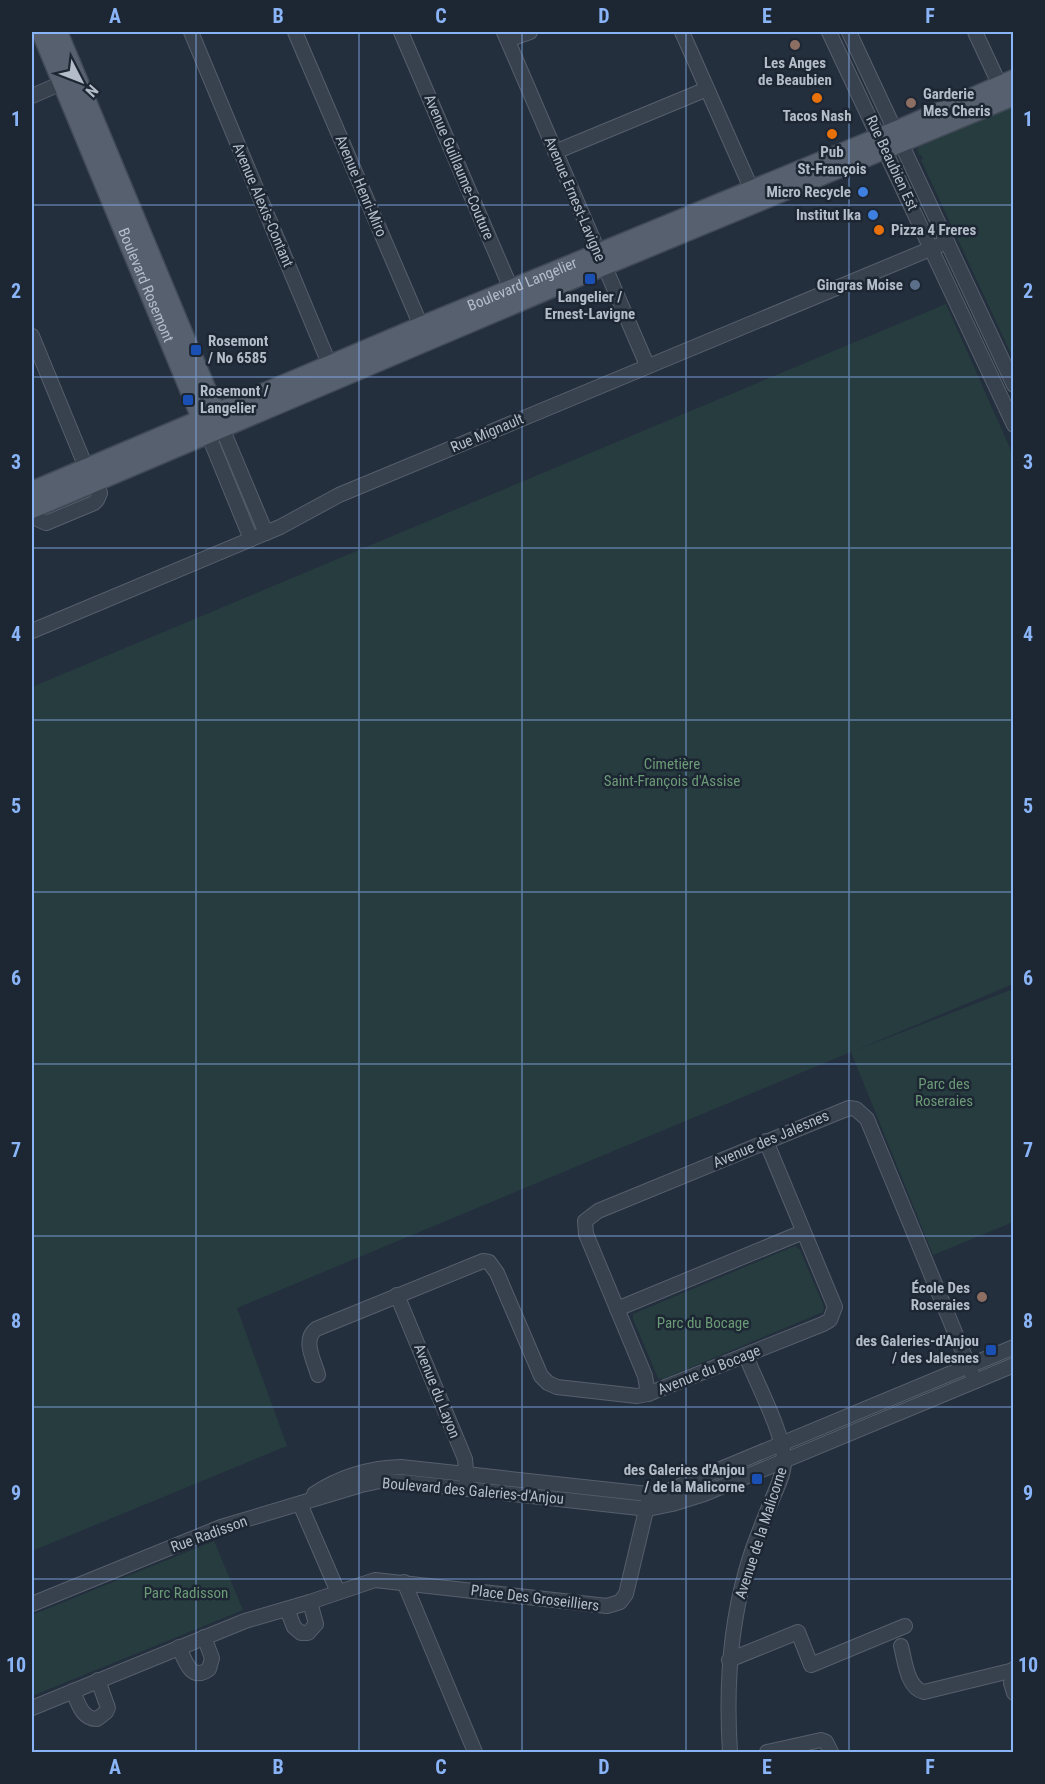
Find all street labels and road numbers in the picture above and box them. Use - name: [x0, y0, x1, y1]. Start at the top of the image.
- street label: Avenue Guillaume-Couture: [420, 92, 498, 242]
- street label: Rue Beaubien Est: [862, 113, 922, 213]
- street label: Avenue Henri-Miro: [331, 132, 391, 240]
- street label: Avenue Ernest-Lavigne: [541, 134, 609, 264]
- street label: Avenue Alexis-Contant: [229, 140, 297, 270]
- street label: Boulevard Rosemont: [114, 225, 178, 345]
- street label: Boulevard Langelier: [465, 254, 580, 315]
- street label: Rue Mignault: [448, 410, 526, 456]
- street label: Avenue des Jalesnes: [710, 1106, 832, 1172]
- street label: Avenue du Layon: [410, 1341, 464, 1441]
- street label: Avenue du Bocage: [655, 1341, 763, 1399]
- street label: Avenue de la Malicorne: [731, 1465, 791, 1601]
- street label: Boulevard des Galeries-d'Anjou: [381, 1474, 565, 1508]
- street label: Rue Radisson: [168, 1512, 250, 1556]
- street label: Place Des Groseilliers: [470, 1581, 600, 1615]

